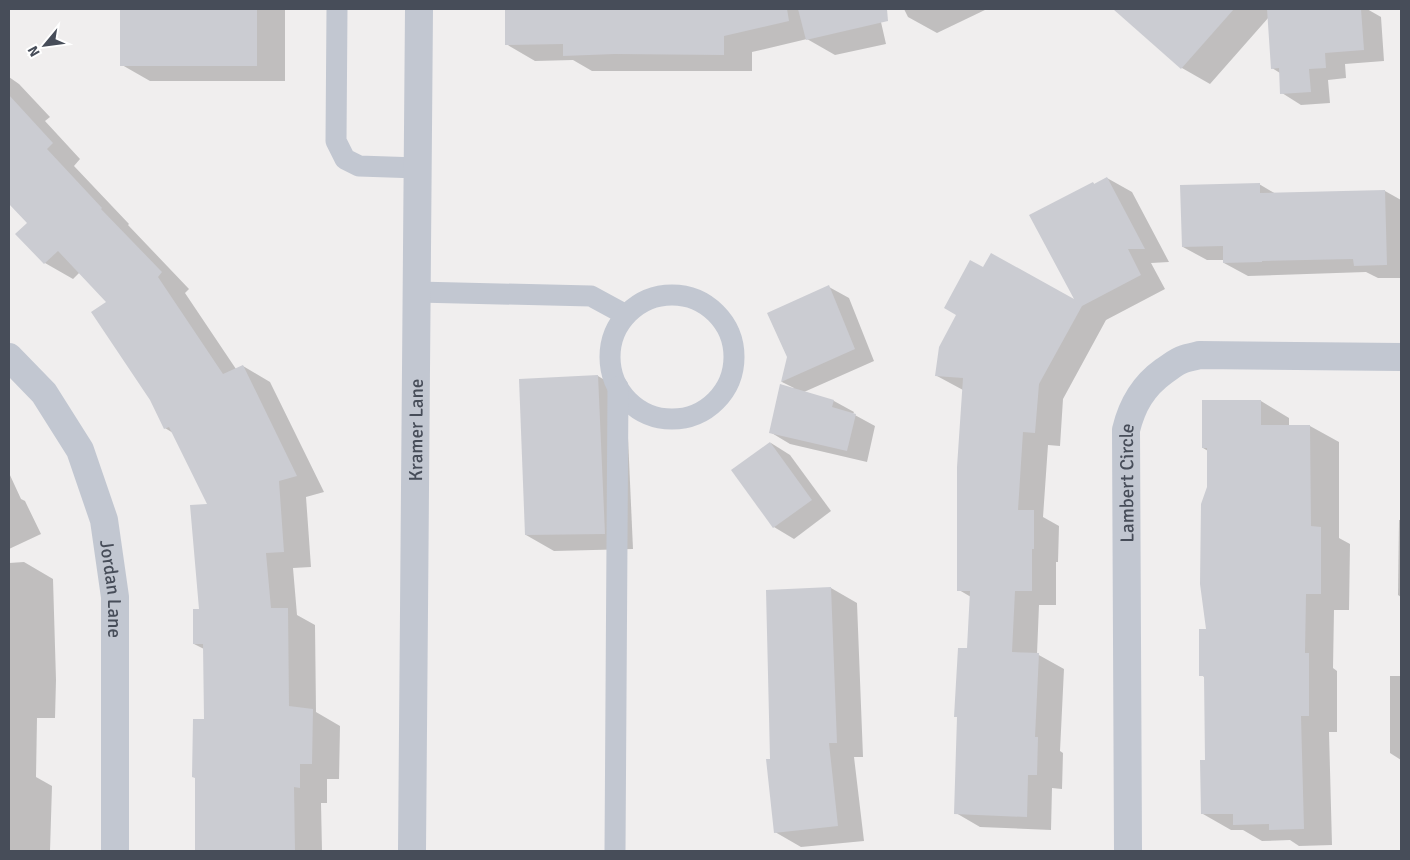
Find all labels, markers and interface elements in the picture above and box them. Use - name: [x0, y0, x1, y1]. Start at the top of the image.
- north arrow: [20, 20, 70, 70]
- text: N: [24, 43, 44, 59]
- street label: Kramer Lane: [404, 378, 429, 482]
- street label: Lambert Circle: [1115, 421, 1140, 543]
- street label: Jordan Lane: [94, 538, 126, 638]

